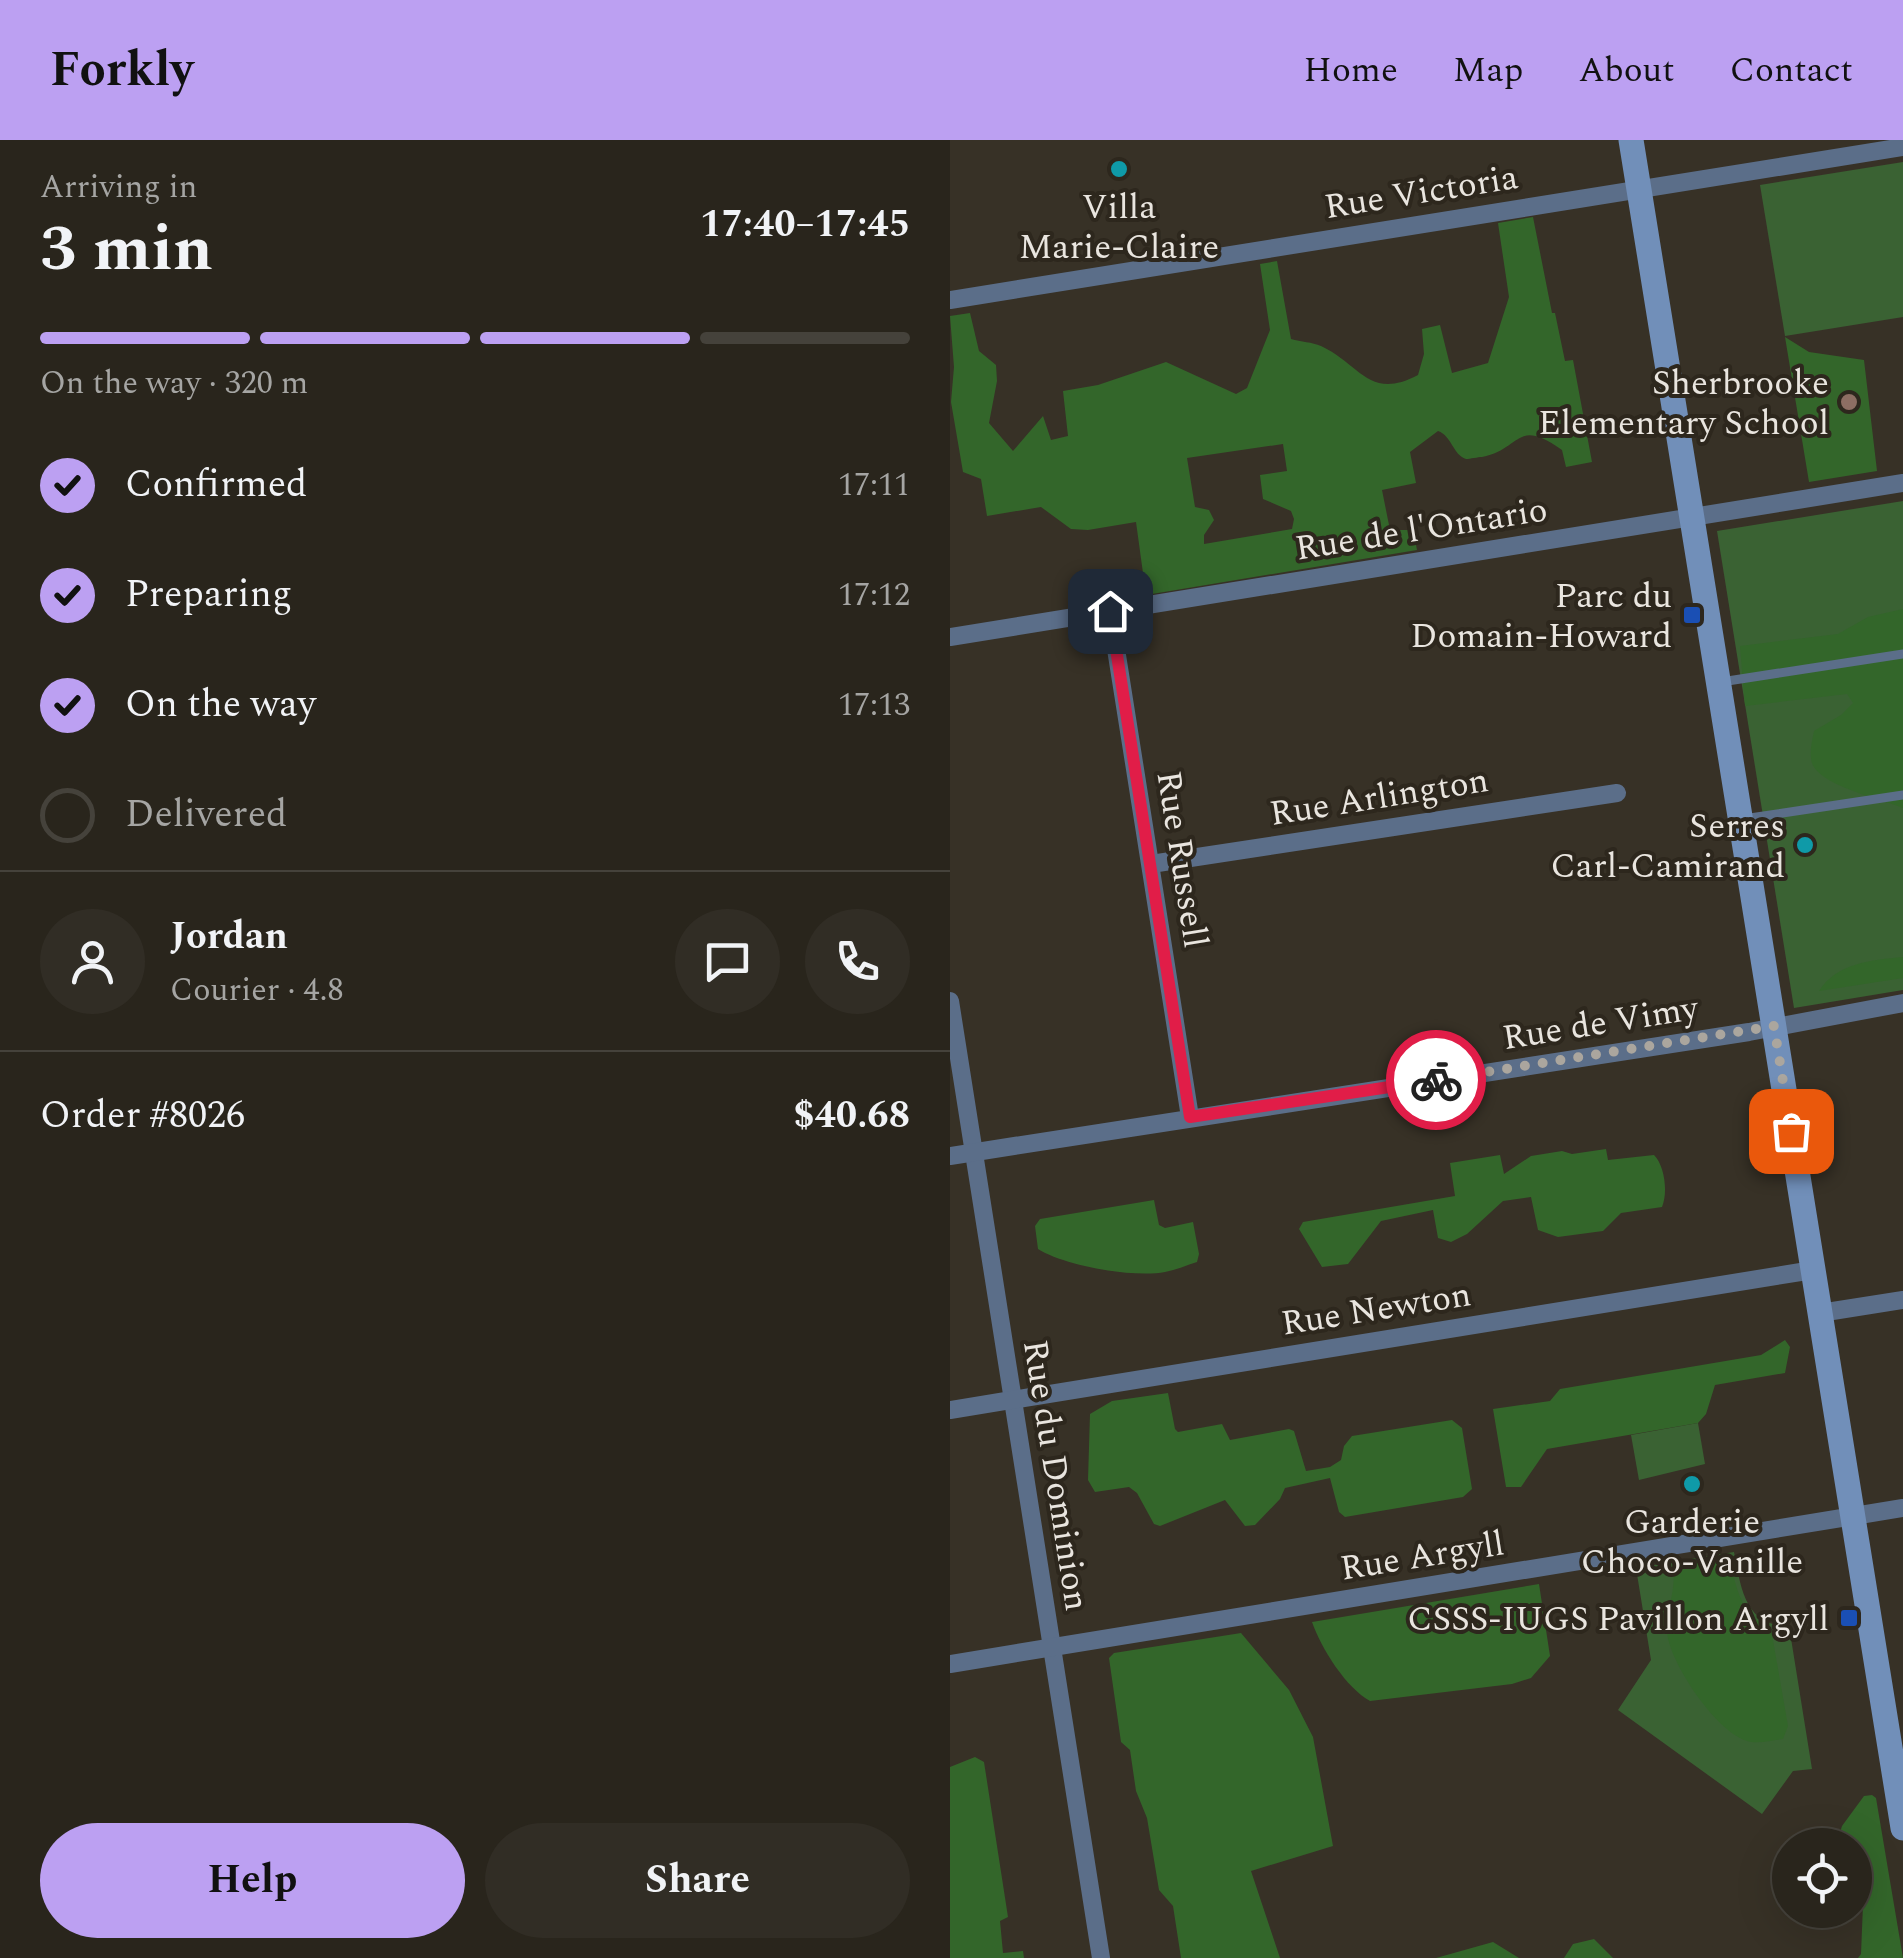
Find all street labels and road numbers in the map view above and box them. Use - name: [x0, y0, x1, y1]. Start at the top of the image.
- street label: Rue Victoria: [1321, 151, 1522, 234]
- street label: Rue de l'Ontario: [1291, 483, 1551, 576]
- street label: Rue Arlington: [1266, 754, 1492, 841]
- street label: Rue Russell: [1141, 767, 1222, 952]
- street label: Rue de Vimy: [1499, 982, 1703, 1065]
- street label: Rue Newton: [1278, 1268, 1475, 1351]
- street label: Rue du Dominion: [1008, 1336, 1103, 1615]
- street label: Rue Argyll: [1337, 1517, 1508, 1596]

